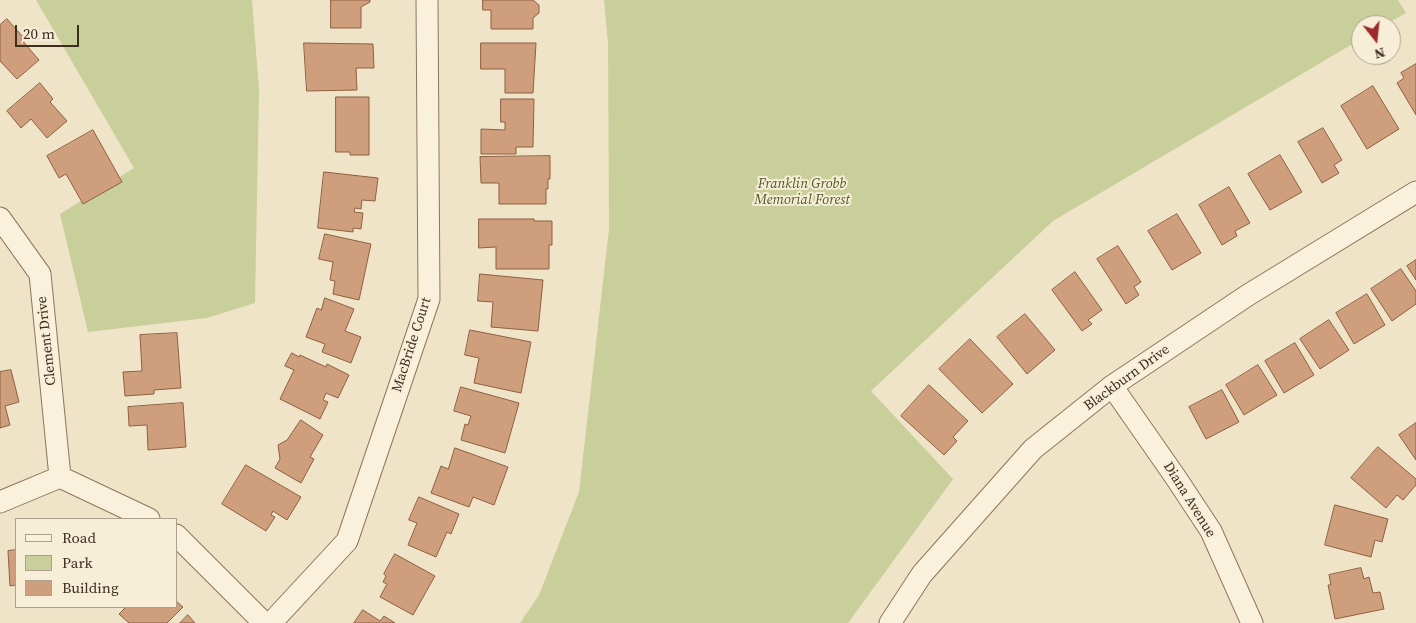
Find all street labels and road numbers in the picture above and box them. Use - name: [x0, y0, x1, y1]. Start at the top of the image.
- street label: Clement Drive: [34, 295, 60, 387]
- street label: MacBride Court: [389, 295, 435, 395]
- street label: Blackburn Drive: [1081, 341, 1173, 415]
- street label: Diana Avenue: [1159, 459, 1219, 541]

